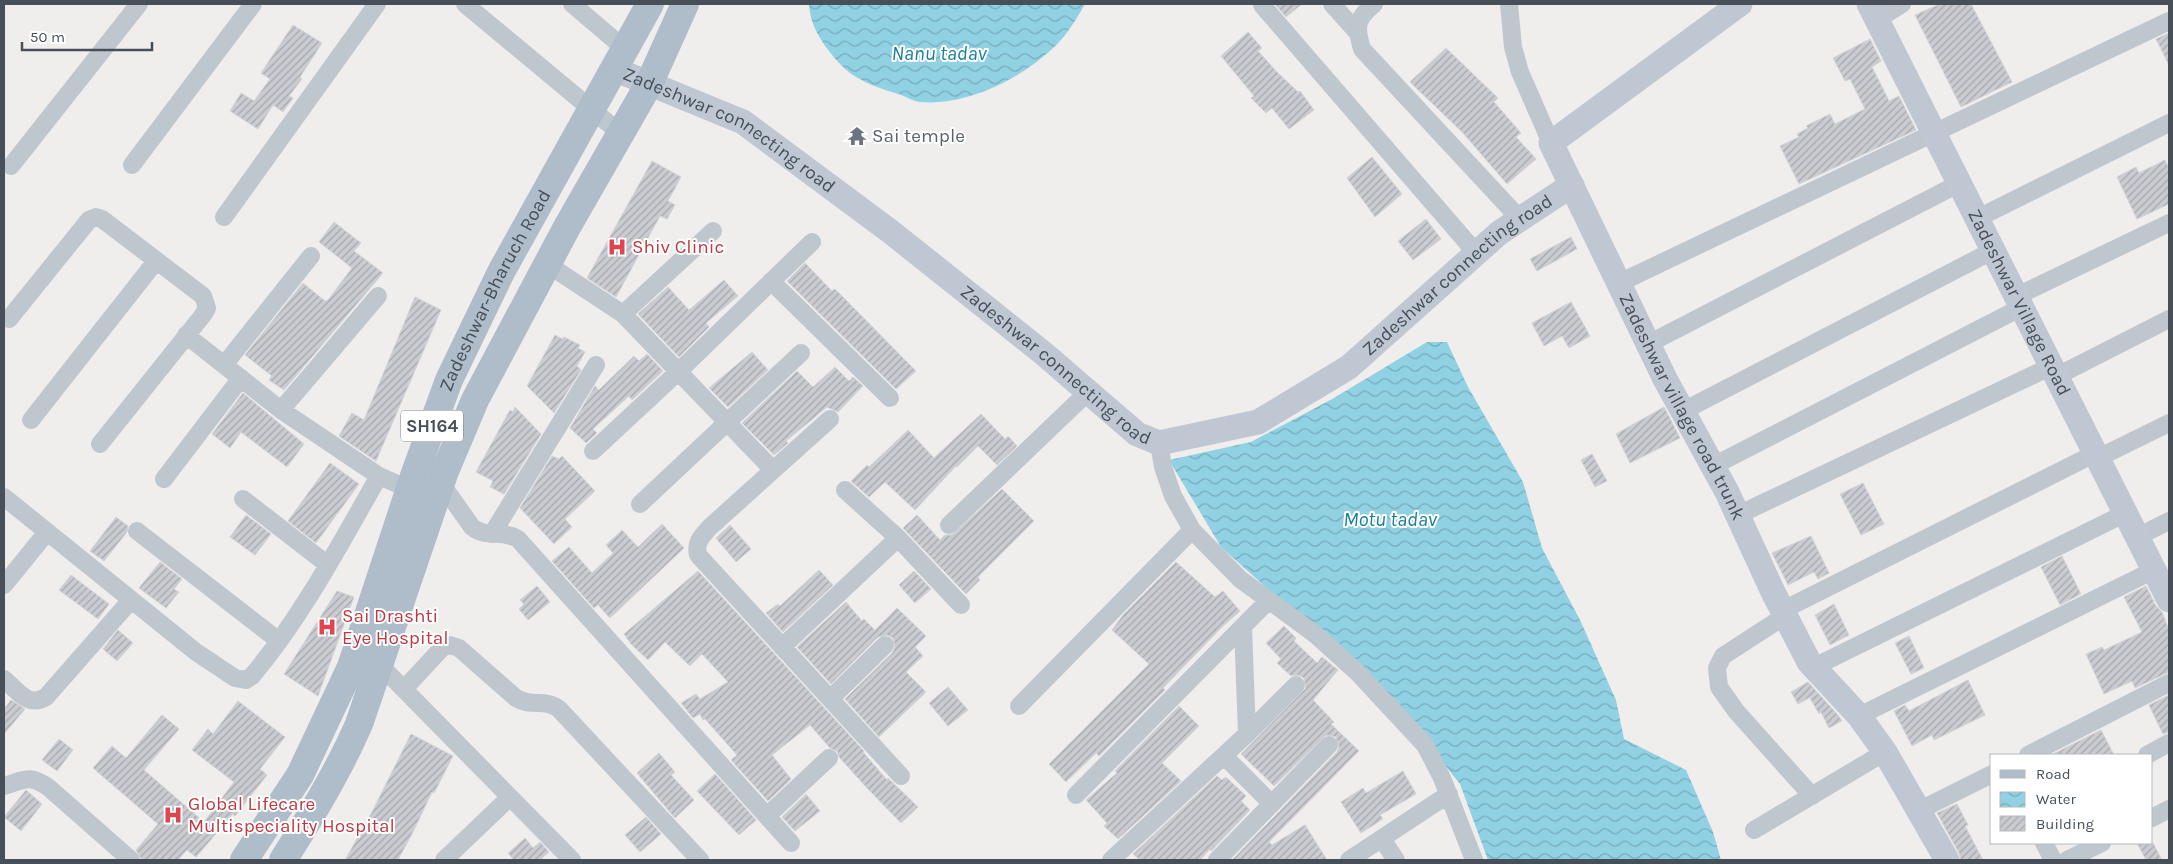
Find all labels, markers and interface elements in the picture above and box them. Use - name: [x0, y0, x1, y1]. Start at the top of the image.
- scale bar: [22, 20, 152, 52]
- text: 50 m: [30, 28, 65, 46]
- water label: Nanu tadav: [891, 42, 987, 65]
- street label: Zadeshwar connecting road: [619, 63, 840, 198]
- temple icon: Sai temple: [846, 125, 868, 147]
- place label: Sai temple: [872, 125, 965, 147]
- street label: Zadeshwar-Bharuch Road: [435, 186, 556, 394]
- street label: Zadeshwar connecting road: [1358, 190, 1557, 361]
- street label: Zadeshwar Village Road: [1963, 205, 2075, 399]
- hospital icon: Shiv Clinic: [606, 236, 628, 258]
- place label: Shiv Clinic: [632, 236, 724, 258]
- street label: Zadeshwar connecting road: [956, 280, 1154, 450]
- street label: Zadeshwar village road trunk: [1614, 290, 1749, 524]
- road number: SH164: [401, 411, 463, 442]
- water label: Motu tadav: [1343, 508, 1438, 531]
- place label: Sai Drashti Eye Hospital: [342, 605, 449, 649]
- hospital icon: Sai Drashti Eye Hospital: [316, 616, 338, 638]
- legend: [1990, 754, 2153, 844]
- text: Road: [2036, 765, 2071, 783]
- text: Water: [2036, 790, 2077, 808]
- place label: Global Lifecare Multispeciality Hospital: [188, 793, 395, 837]
- hospital icon: Global Lifecare Multispeciality Hospital: [162, 804, 184, 826]
- text: Building: [2036, 815, 2094, 833]

